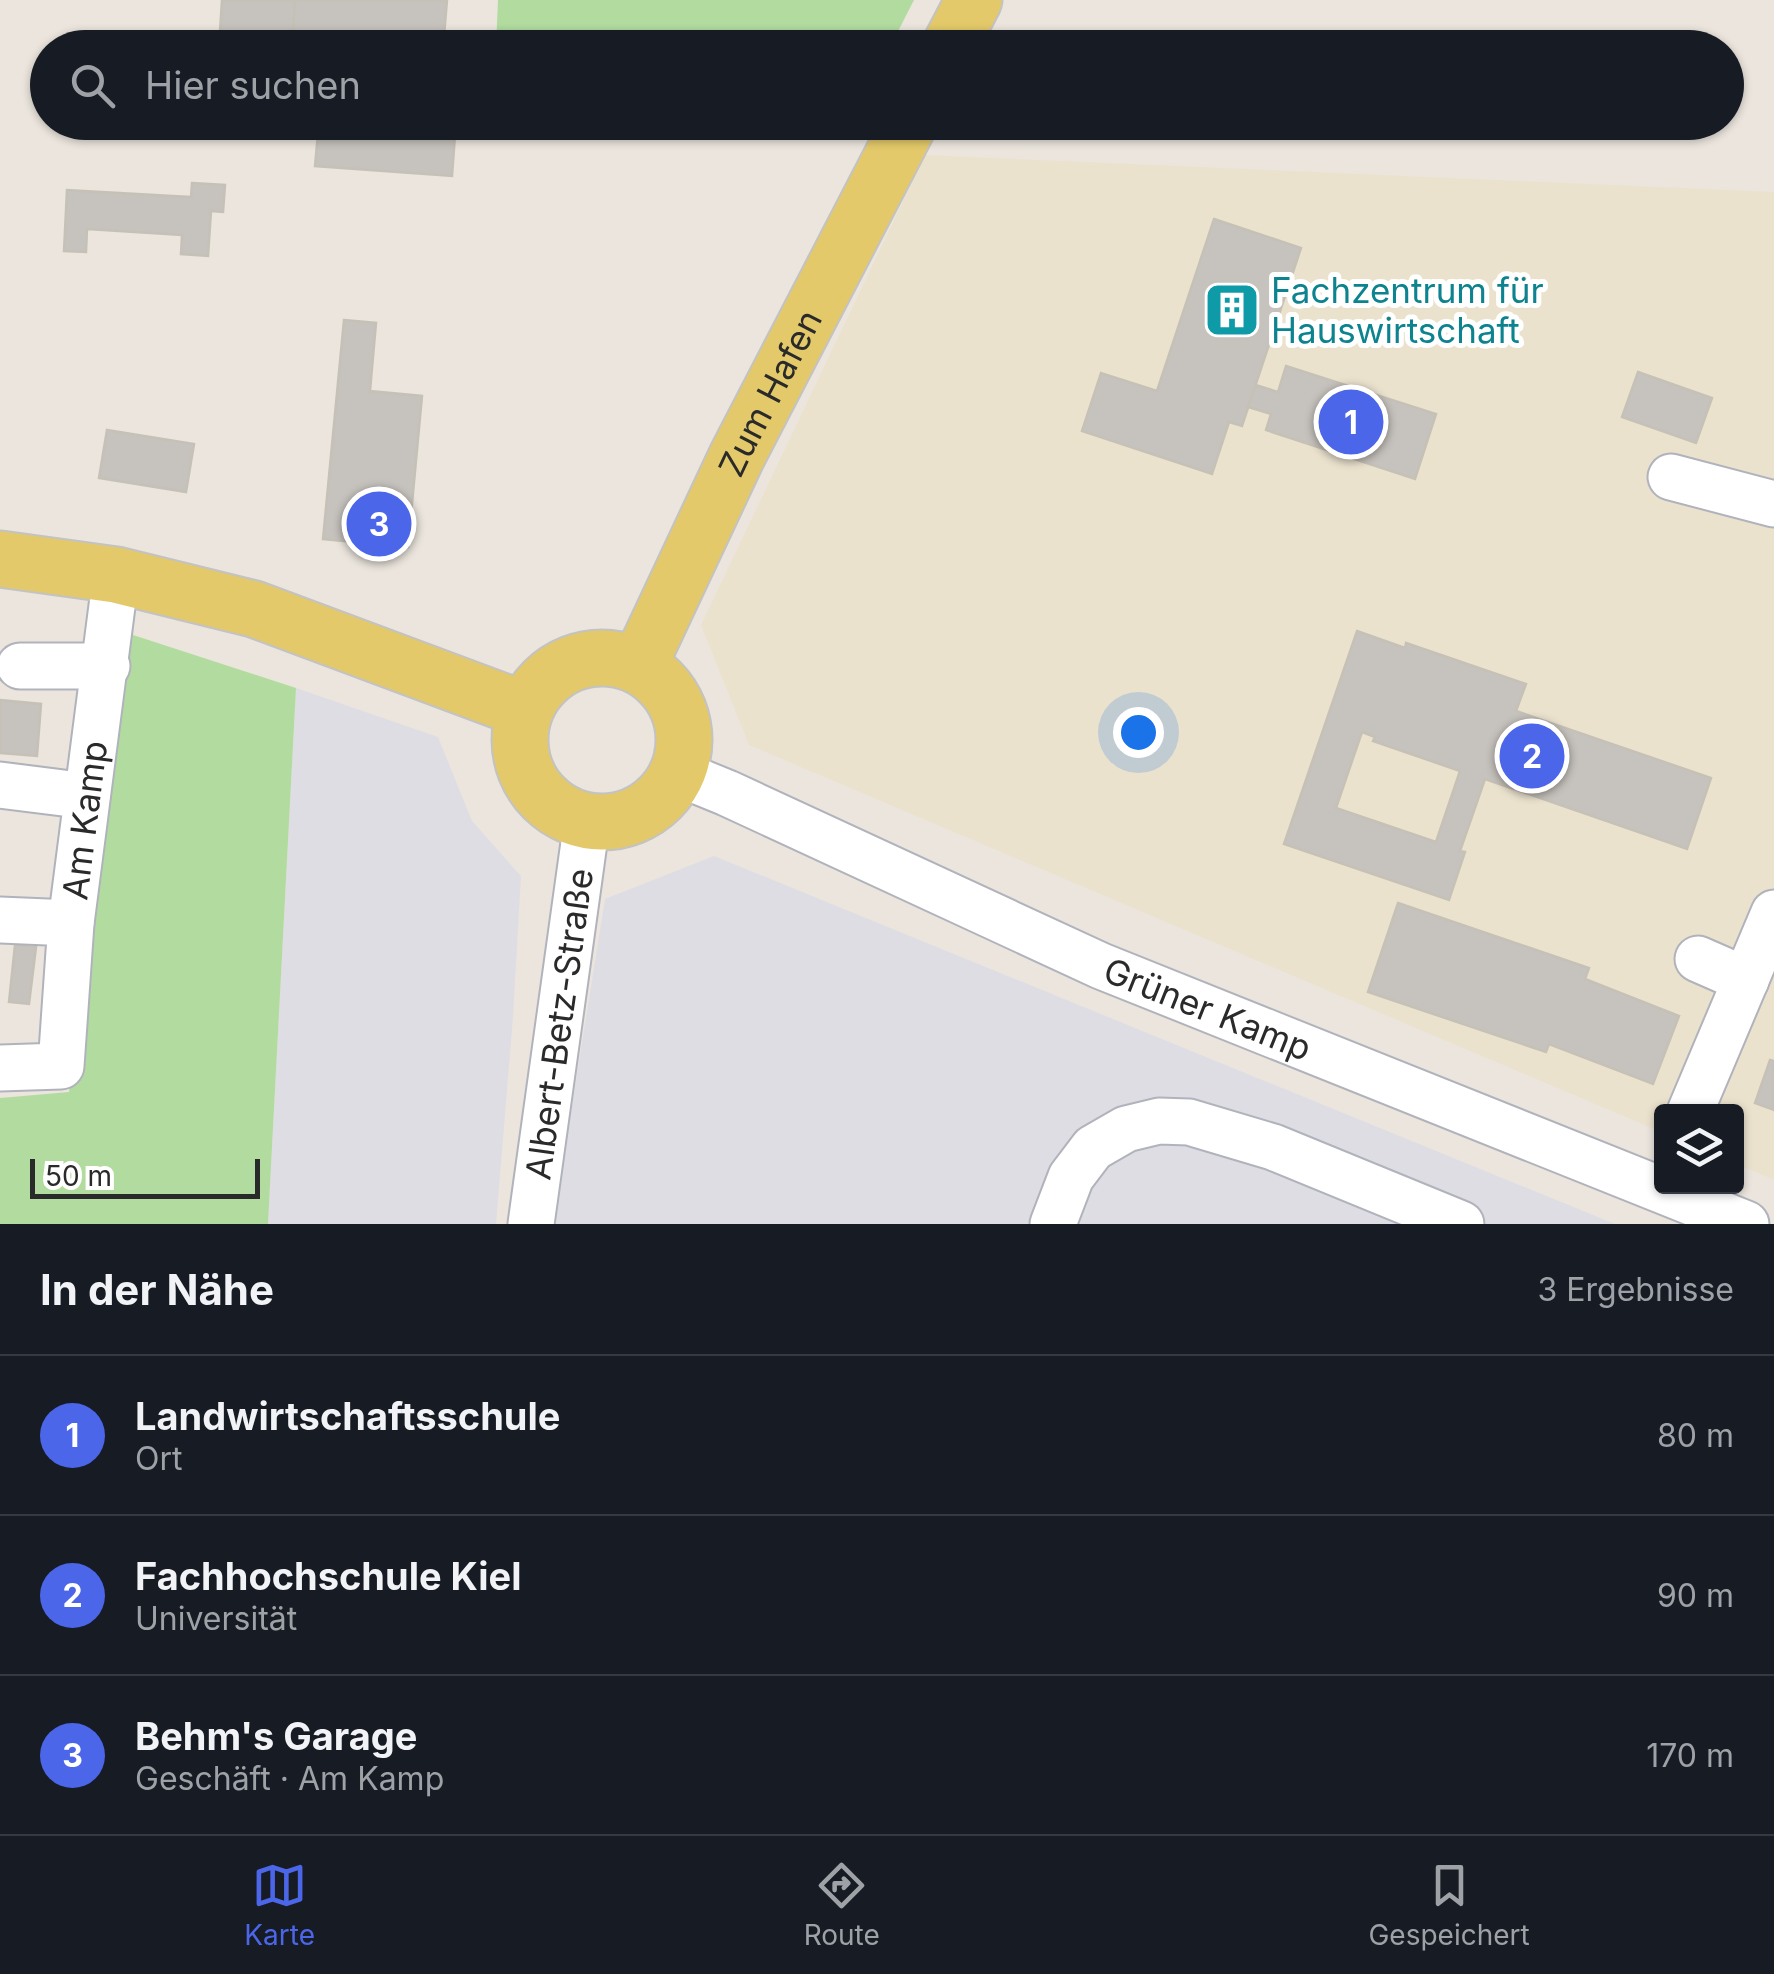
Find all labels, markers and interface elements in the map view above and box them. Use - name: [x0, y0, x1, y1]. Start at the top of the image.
- search box: [30, 30, 1744, 140]
- icon: search: [65, 58, 120, 113]
- text: Hier suchen: [145, 62, 361, 108]
- place label: Fachzentrum für Hauswirtschaft: [1271, 269, 1544, 351]
- building icon: Fachzentrum für Hauswirtschaft: [1202, 280, 1262, 340]
- street label: Zum Hafen: [710, 302, 830, 483]
- pin: 1: [1318, 384, 1384, 460]
- pin: 3: [346, 486, 412, 562]
- your location: [1113, 707, 1164, 758]
- pin: 2: [1500, 718, 1564, 794]
- street label: Am Kamp: [53, 738, 115, 902]
- street label: Albert-Betz-Straße: [516, 865, 601, 1182]
- street label: Grüner Kamp: [1098, 948, 1317, 1069]
- map controls: [1654, 1104, 1744, 1194]
- button: layers: [1654, 1104, 1744, 1194]
- scale bar: [30, 1154, 260, 1198]
- text: 50 m: [45, 1159, 112, 1193]
- text: In der Nähe: [40, 1264, 274, 1315]
- text: 3 Ergebnisse: [1538, 1270, 1734, 1309]
- text: Landwirtschaftsschule: [135, 1393, 560, 1439]
- text: 1: [66, 1416, 79, 1455]
- text: 80 m: [1657, 1416, 1734, 1455]
- text: Ort: [135, 1439, 182, 1478]
- text: Fachhochschule Kiel: [135, 1553, 521, 1599]
- text: 2: [62, 1576, 83, 1615]
- text: 90 m: [1657, 1576, 1734, 1615]
- text: Universität: [135, 1599, 297, 1638]
- text: Behm's Garage: [135, 1713, 417, 1759]
- text: 3: [62, 1736, 83, 1775]
- text: 170 m: [1646, 1736, 1734, 1775]
- text: Geschäft · Am Kamp: [135, 1759, 444, 1798]
- tab: Karte: [244, 1858, 315, 1952]
- tab: Route: [804, 1858, 880, 1952]
- tab: Gespeichert: [1368, 1858, 1530, 1952]

